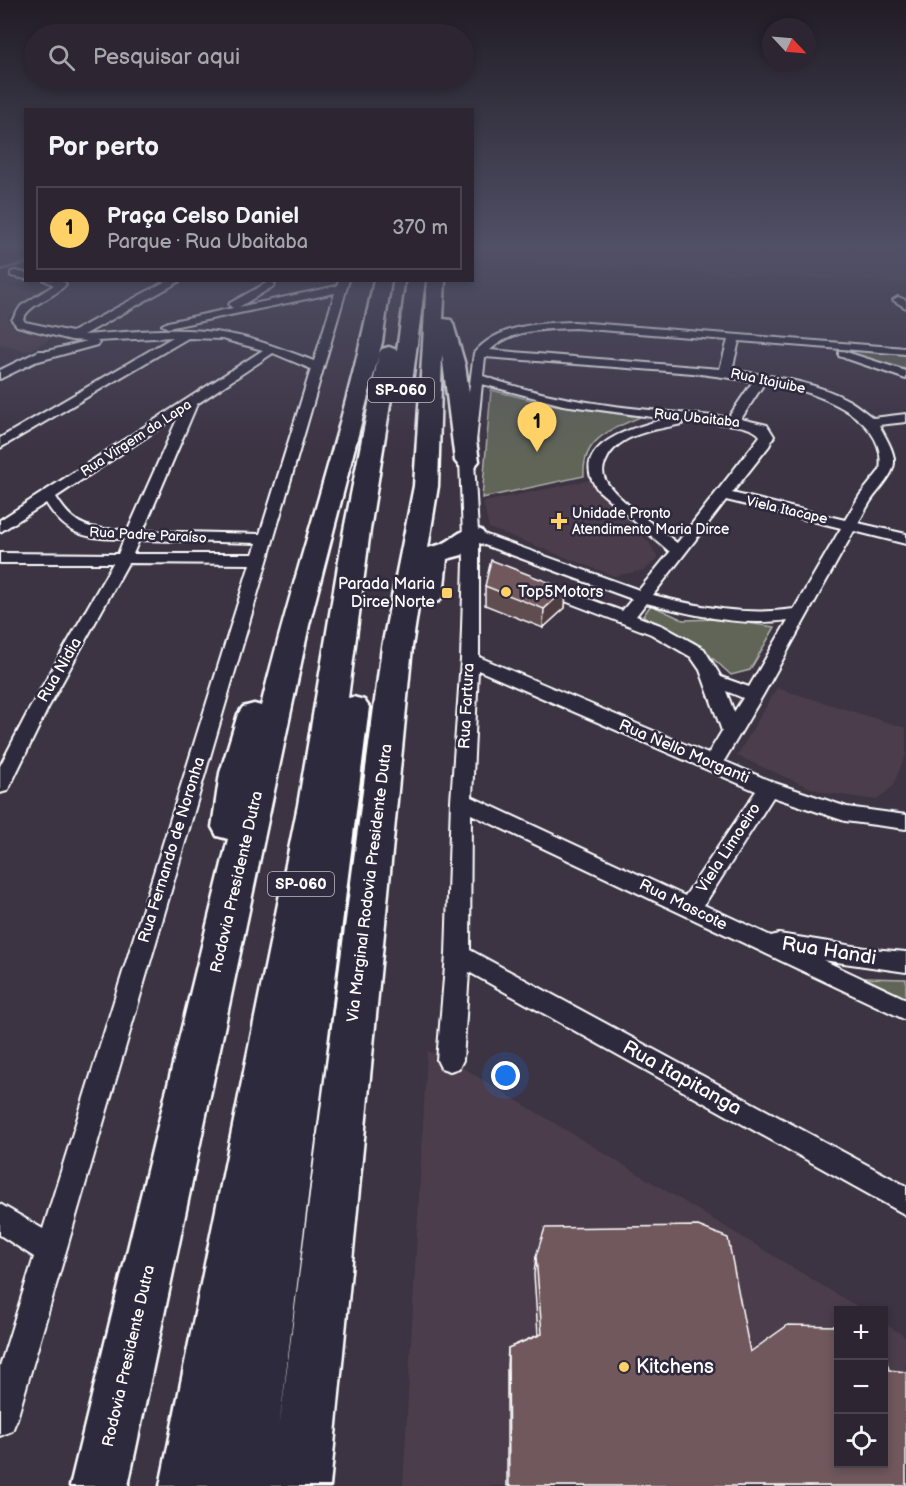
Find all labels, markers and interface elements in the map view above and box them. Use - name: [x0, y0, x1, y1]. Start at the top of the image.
- north arrow: [762, 18, 816, 72]
- search box: [24, 24, 474, 90]
- icon: search: [45, 41, 78, 74]
- text: Pesquisar aqui: [93, 44, 240, 71]
- text: Por perto: [48, 132, 159, 163]
- text: Praça Celso Daniel: [107, 203, 299, 230]
- text: 1: [65, 216, 74, 240]
- text: 370 m: [392, 216, 448, 240]
- text: Parque · Rua Ubaitaba: [107, 230, 308, 254]
- street label: Rua Itajuibe: [729, 365, 807, 397]
- road number: SP-060: [368, 378, 434, 402]
- street label: Rua Virgem da Lapa: [77, 396, 195, 480]
- pin: 1: [518, 402, 556, 452]
- street label: Rua Ubaitaba: [653, 405, 741, 431]
- street label: Viela Itacape: [745, 492, 829, 528]
- place label: Unidade Pronto Atendimento Maria Dirce: [572, 505, 729, 538]
- marker: Unidade Pronto Atendimento Maria Dirce: [550, 512, 568, 530]
- street label: Rua Padre Paraíso: [89, 523, 207, 547]
- place label: Parada Maria Dirce Norte: [338, 575, 436, 612]
- place label: Top5Motors: [518, 583, 603, 602]
- marker: Top5Motors: [499, 585, 513, 599]
- marker: Parada Maria Dirce Norte: [440, 586, 454, 600]
- street label: Rua Nidia: [34, 634, 86, 706]
- street label: Rua Fartura: [455, 663, 479, 749]
- street label: Rua Nello Morganti: [616, 716, 752, 788]
- street label: Via Marginal Rodovia Presidente Dutra: [343, 743, 397, 1023]
- street label: Rua Fernando de Noronha: [135, 755, 209, 945]
- street label: Rodovia Presidente Dutra: [207, 789, 267, 975]
- street label: Viela Limoeiro: [693, 800, 765, 896]
- road number: SP-060: [268, 872, 334, 896]
- street label: Rua Mascote: [636, 875, 731, 935]
- street label: Rua Handi: [780, 932, 878, 970]
- street label: Rua Itapitanga: [618, 1035, 746, 1121]
- your location: [491, 1061, 520, 1090]
- street label: Rodovia Presidente Dutra: [99, 1263, 159, 1449]
- map controls: [834, 1306, 888, 1468]
- button: +: [834, 1306, 888, 1360]
- place label: Kitchens: [636, 1355, 714, 1379]
- marker: Kitchens: [617, 1360, 631, 1374]
- button: −: [834, 1360, 888, 1414]
- button: locate: [834, 1414, 888, 1468]

